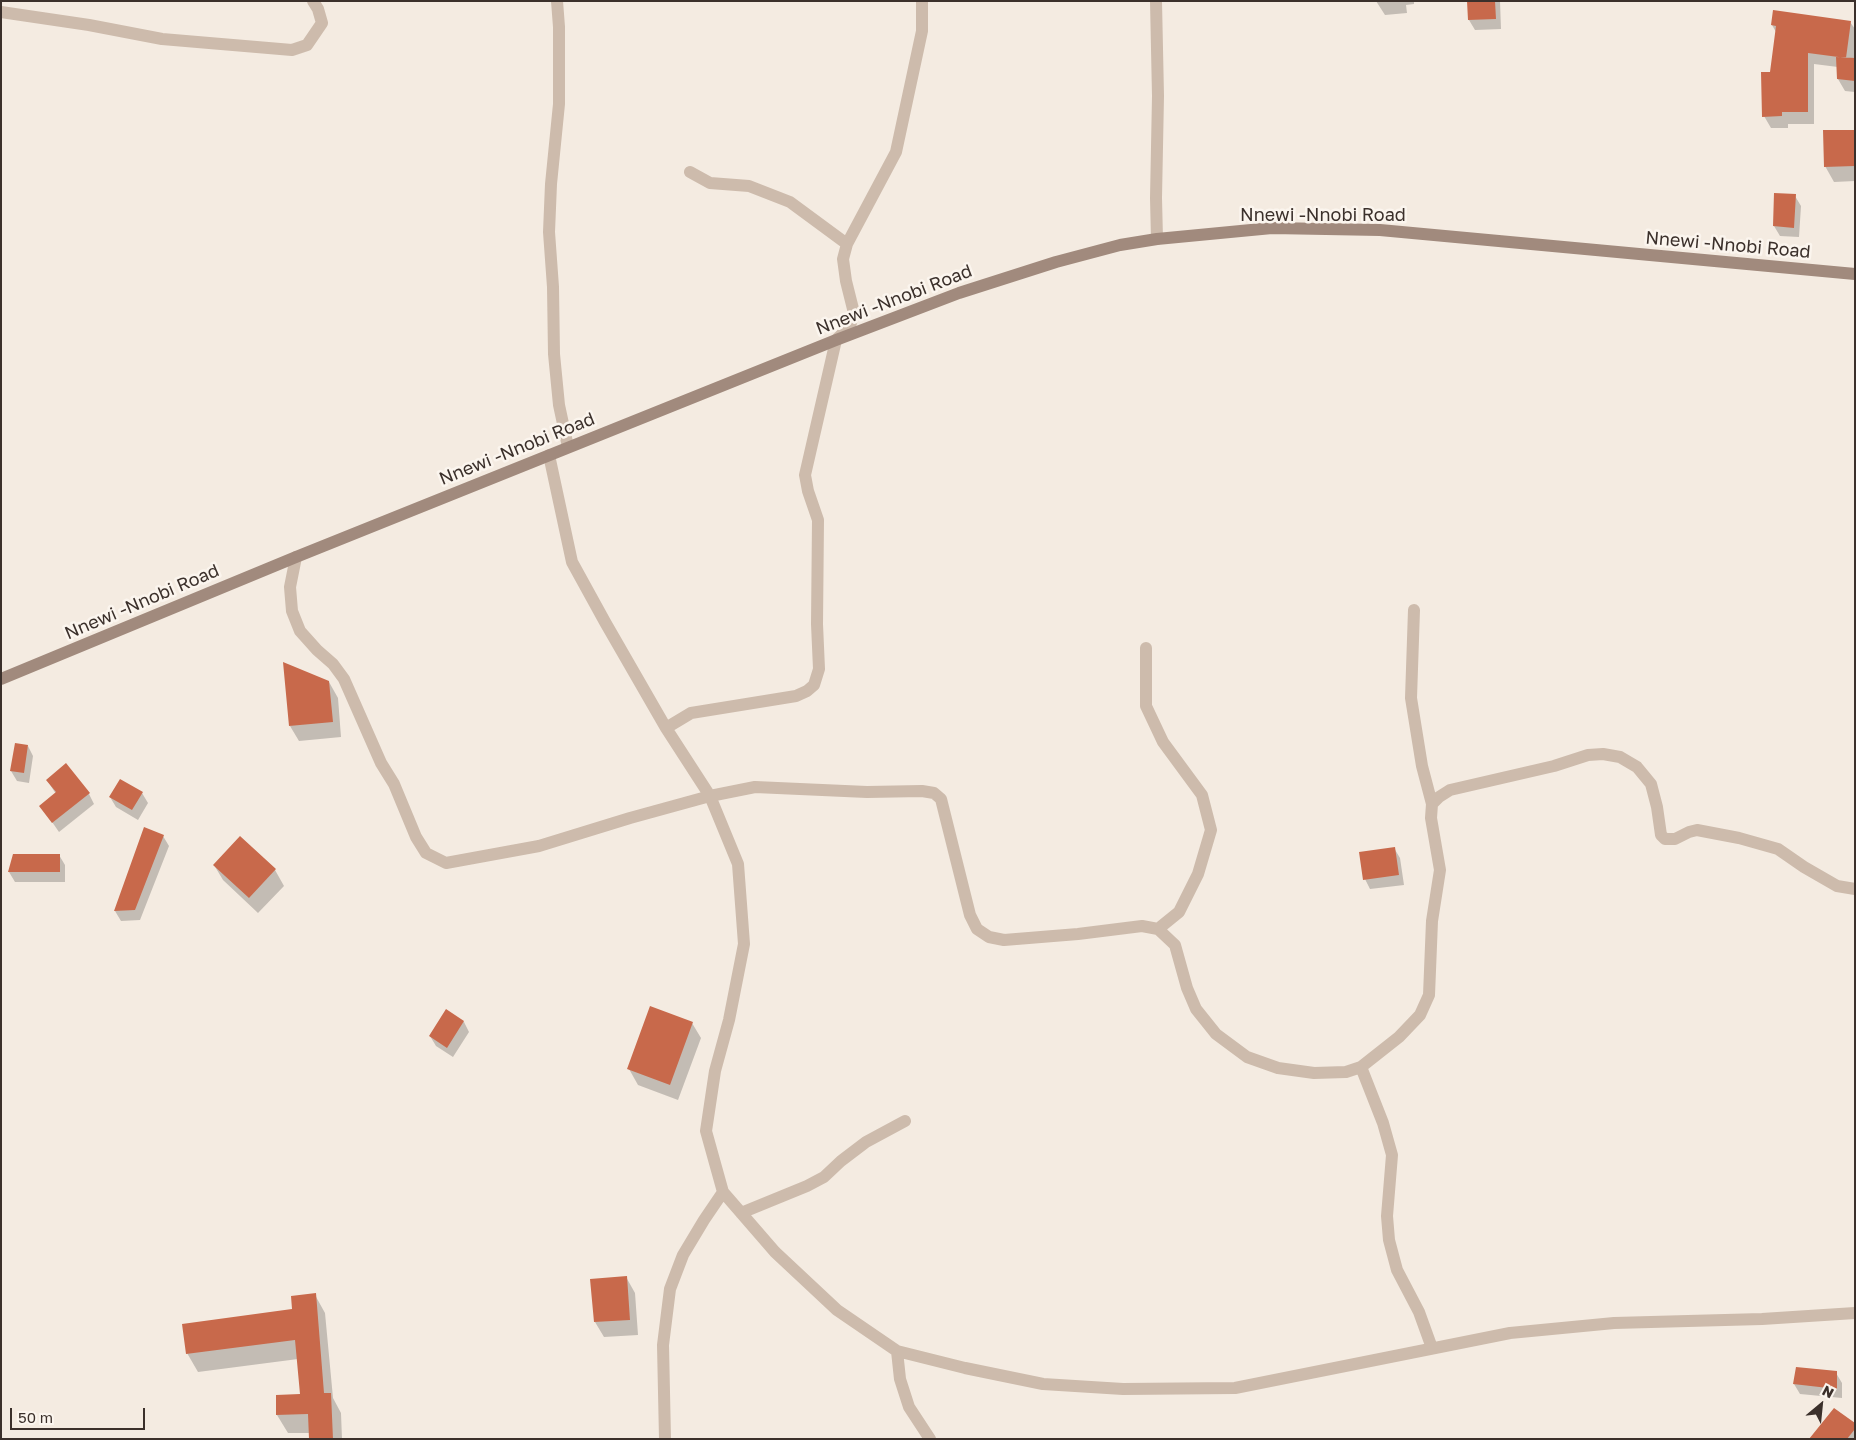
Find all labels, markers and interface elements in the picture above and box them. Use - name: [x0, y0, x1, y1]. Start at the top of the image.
- street label: Nnewi -Nnobi Road: [1240, 204, 1406, 226]
- street label: Nnewi -Nnobi Road: [1644, 227, 1812, 263]
- street label: Nnewi -Nnobi Road: [813, 260, 975, 340]
- street label: Nnewi -Nnobi Road: [436, 408, 598, 490]
- street label: Nnewi -Nnobi Road: [61, 560, 223, 644]
- north arrow: [1796, 1380, 1846, 1430]
- text: N: [1820, 1381, 1837, 1401]
- scale bar: [12, 1398, 148, 1430]
- text: 50 m: [18, 1408, 53, 1426]

